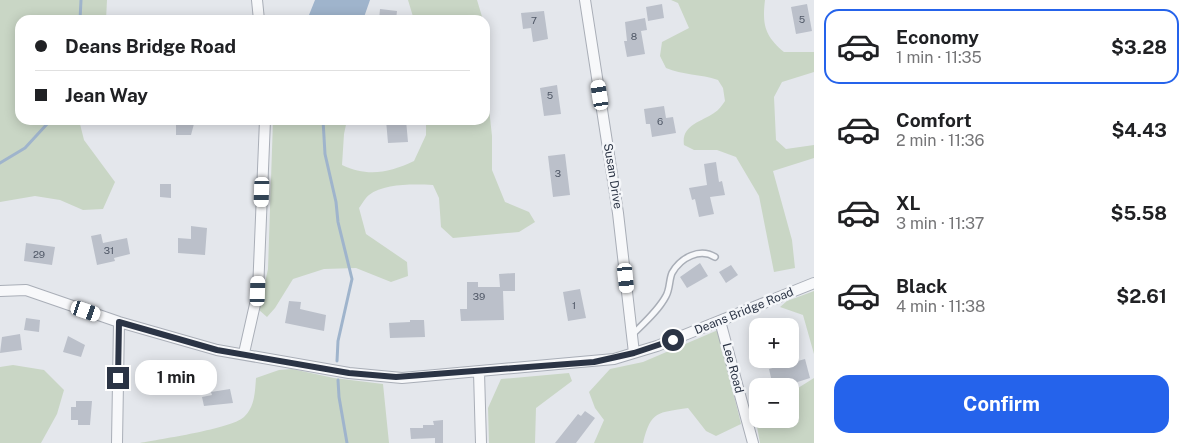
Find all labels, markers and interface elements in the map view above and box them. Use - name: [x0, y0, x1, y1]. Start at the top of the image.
- house number: 5: [799, 13, 805, 25]
- house number: 7: [531, 14, 537, 26]
- icon: car: [836, 24, 881, 69]
- text: Economy: [896, 26, 979, 48]
- house number: 8: [631, 30, 637, 42]
- text: Deans Bridge Road: [65, 35, 236, 57]
- text: $3.28: [1111, 36, 1167, 58]
- text: 1 min · 11:35: [896, 48, 982, 67]
- car: [590, 79, 609, 111]
- text: Jean Way: [65, 84, 148, 106]
- house number: 5: [547, 89, 553, 101]
- icon: car: [836, 107, 881, 152]
- text: Comfort: [896, 109, 972, 131]
- house number: 6: [657, 115, 663, 127]
- text: $4.43: [1111, 119, 1167, 141]
- text: 2 min · 11:36: [896, 131, 984, 150]
- street label: Susan Drive: [601, 142, 625, 210]
- house number: 3: [555, 167, 561, 179]
- car: [253, 177, 270, 207]
- icon: car: [836, 190, 881, 235]
- text: XL: [896, 192, 921, 214]
- text: $5.58: [1111, 202, 1167, 224]
- text: 3 min · 11:37: [896, 214, 984, 233]
- house number: 31: [104, 244, 114, 256]
- house number: 29: [33, 248, 45, 260]
- car: [616, 262, 635, 294]
- icon: car: [836, 273, 881, 318]
- text: Black: [896, 275, 947, 297]
- car: [249, 276, 266, 306]
- street label: Deans Bridge Road: [692, 285, 796, 337]
- text: $2.61: [1116, 285, 1167, 307]
- house number: 39: [473, 290, 485, 302]
- text: 4 min · 11:38: [896, 297, 985, 316]
- car: [69, 299, 102, 323]
- house number: 1: [572, 299, 576, 311]
- map controls: [749, 318, 799, 428]
- button: +: [749, 318, 799, 368]
- route start: [662, 329, 684, 351]
- street label: Lee Road: [720, 341, 746, 395]
- callout: 1 min: [136, 360, 218, 396]
- route end: [107, 367, 129, 389]
- text: 1 min: [157, 368, 195, 387]
- button: Confirm: [834, 375, 1169, 433]
- button: −: [749, 378, 799, 428]

